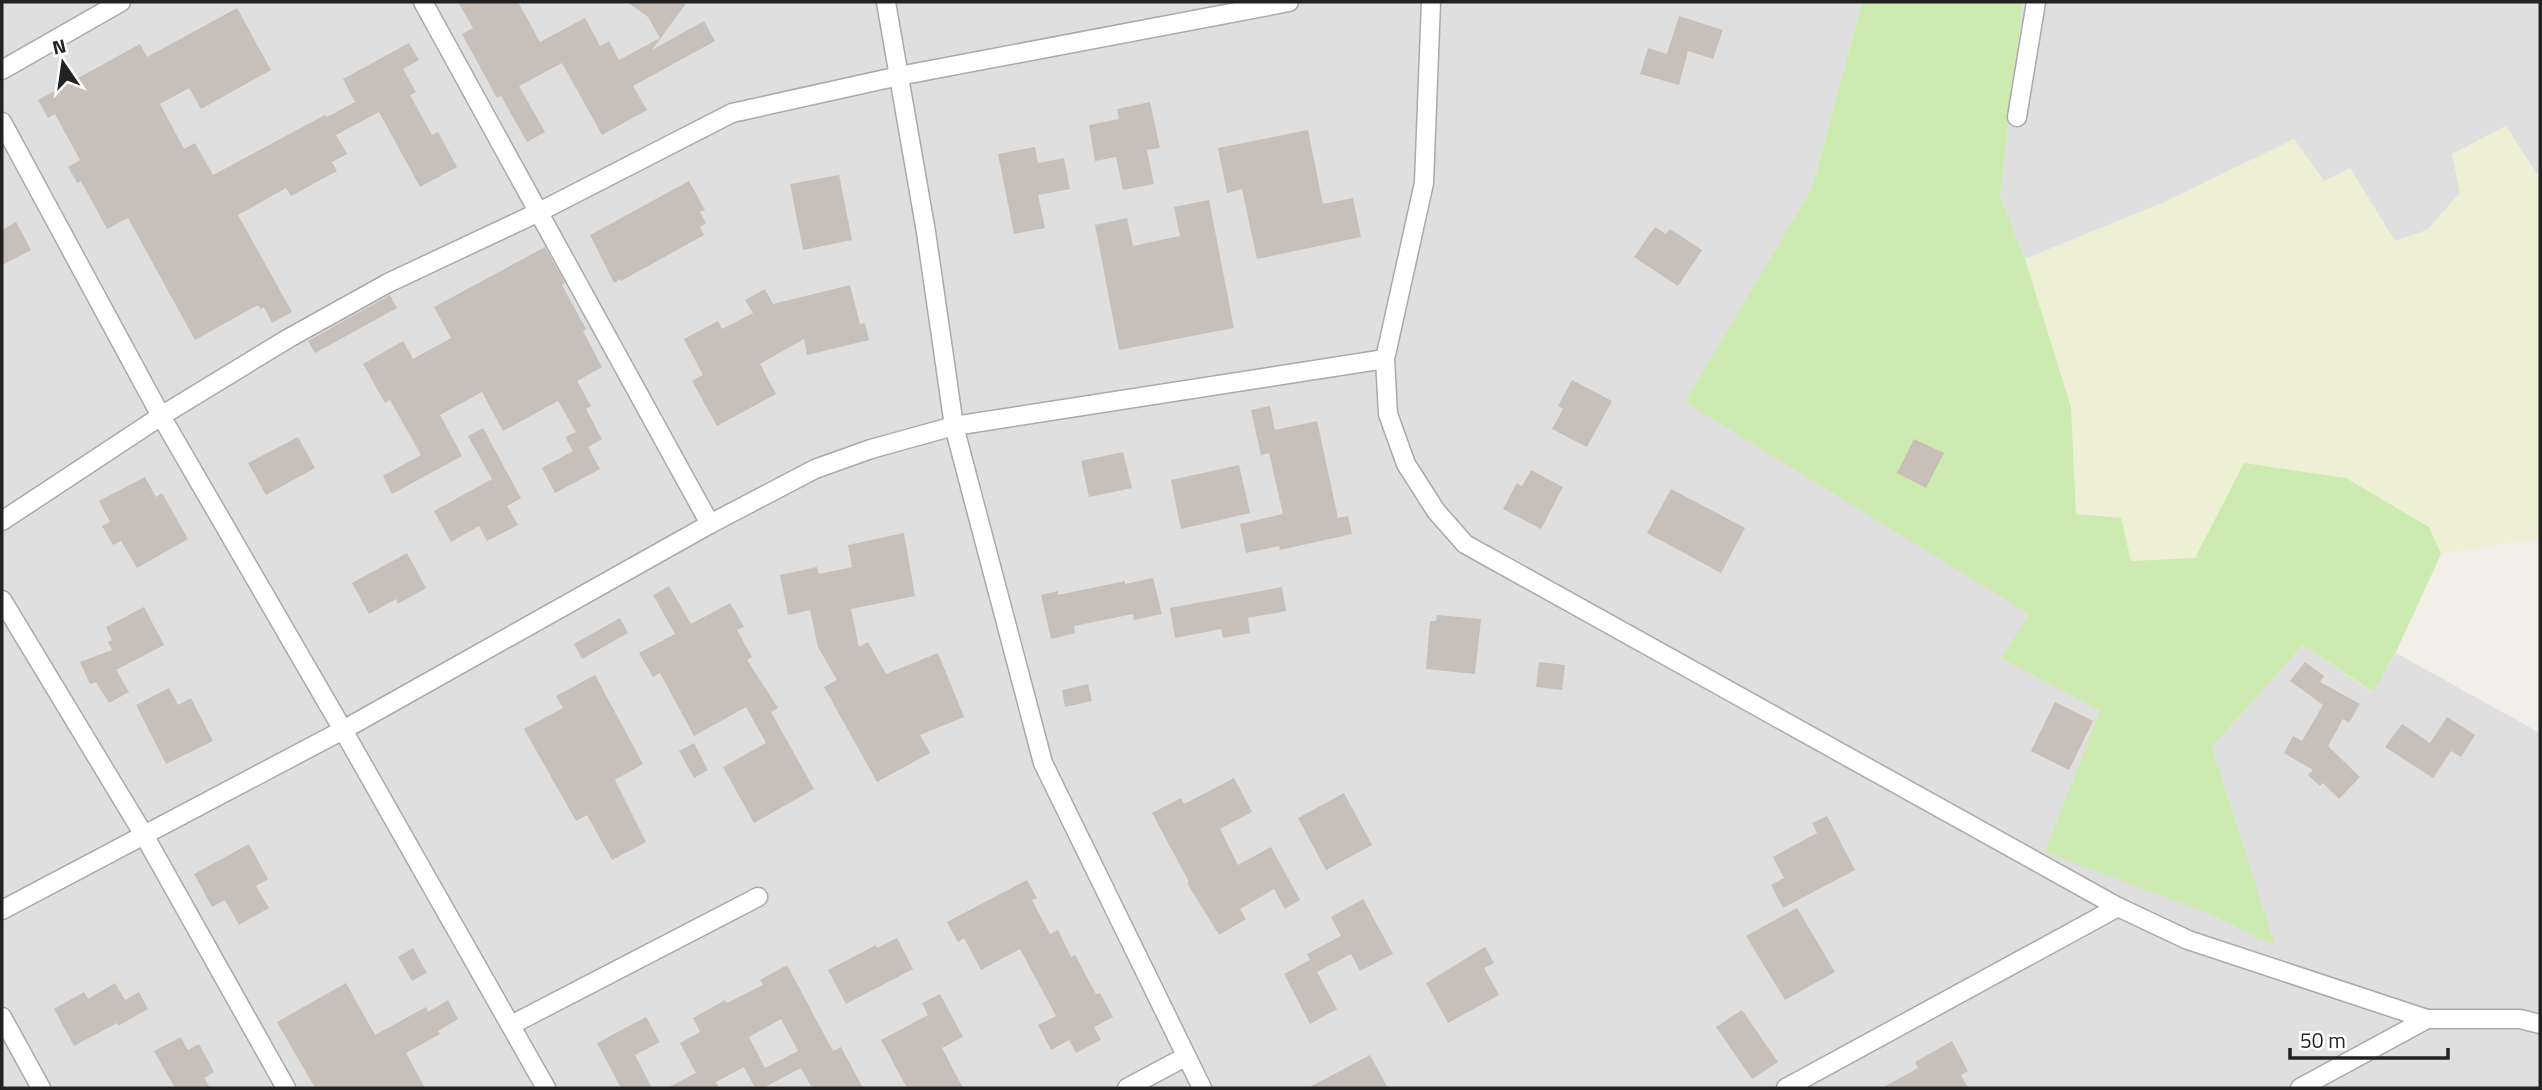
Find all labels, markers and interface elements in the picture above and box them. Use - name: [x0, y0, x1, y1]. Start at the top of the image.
- north arrow: [28, 28, 98, 98]
- text: N: [49, 30, 69, 62]
- scale bar: [2290, 1016, 2448, 1060]
- text: 50 m: [2300, 1024, 2346, 1056]

